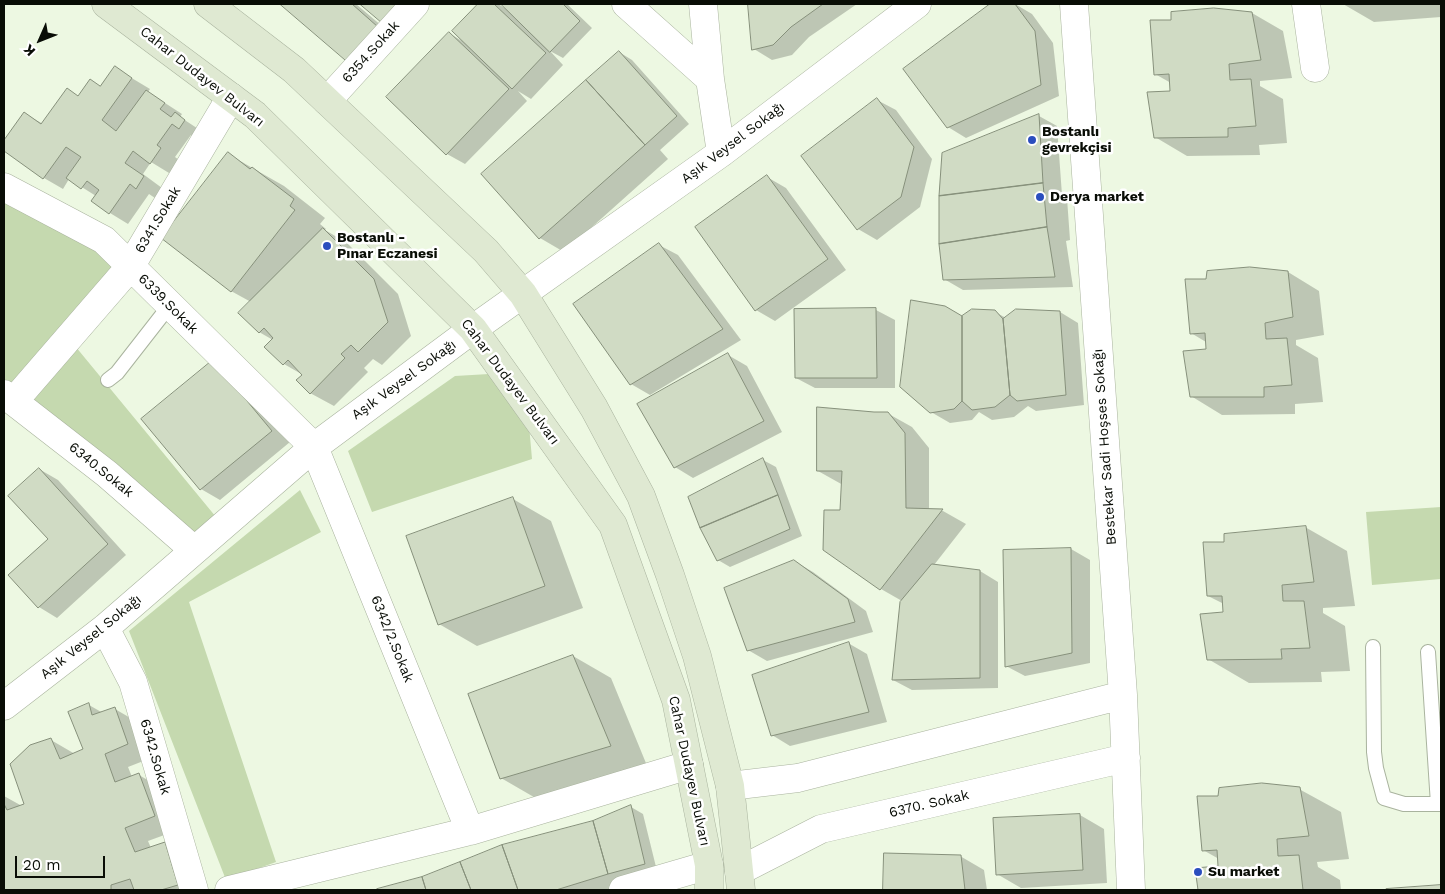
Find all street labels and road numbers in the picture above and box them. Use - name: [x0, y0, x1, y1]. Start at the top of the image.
- street label: 6354.Sokak: [339, 17, 403, 87]
- street label: Cahar Dudayev Bulvarı: [137, 23, 267, 131]
- street label: Aşık Veysel Sokağı: [678, 99, 788, 187]
- street label: 6341.Sokak: [131, 183, 185, 257]
- street label: 6339.Sokak: [134, 270, 202, 338]
- street label: Cahar Dudayev Bulvarı: [457, 316, 563, 448]
- street label: Aşık Veysel Sokağı: [349, 336, 459, 424]
- street label: Bestekar Sadi Hoşses Sokağı: [1090, 348, 1120, 546]
- street label: 6340.Sokak: [65, 439, 137, 501]
- street label: Aşık Veysel Sokağı: [37, 591, 145, 683]
- street label: 6342/2.Sokak: [367, 593, 417, 685]
- street label: Cahar Dudayev Bulvarı: [665, 694, 713, 848]
- street label: 6342.Sokak: [136, 717, 174, 797]
- street label: 6370. Sokak: [887, 787, 971, 821]

